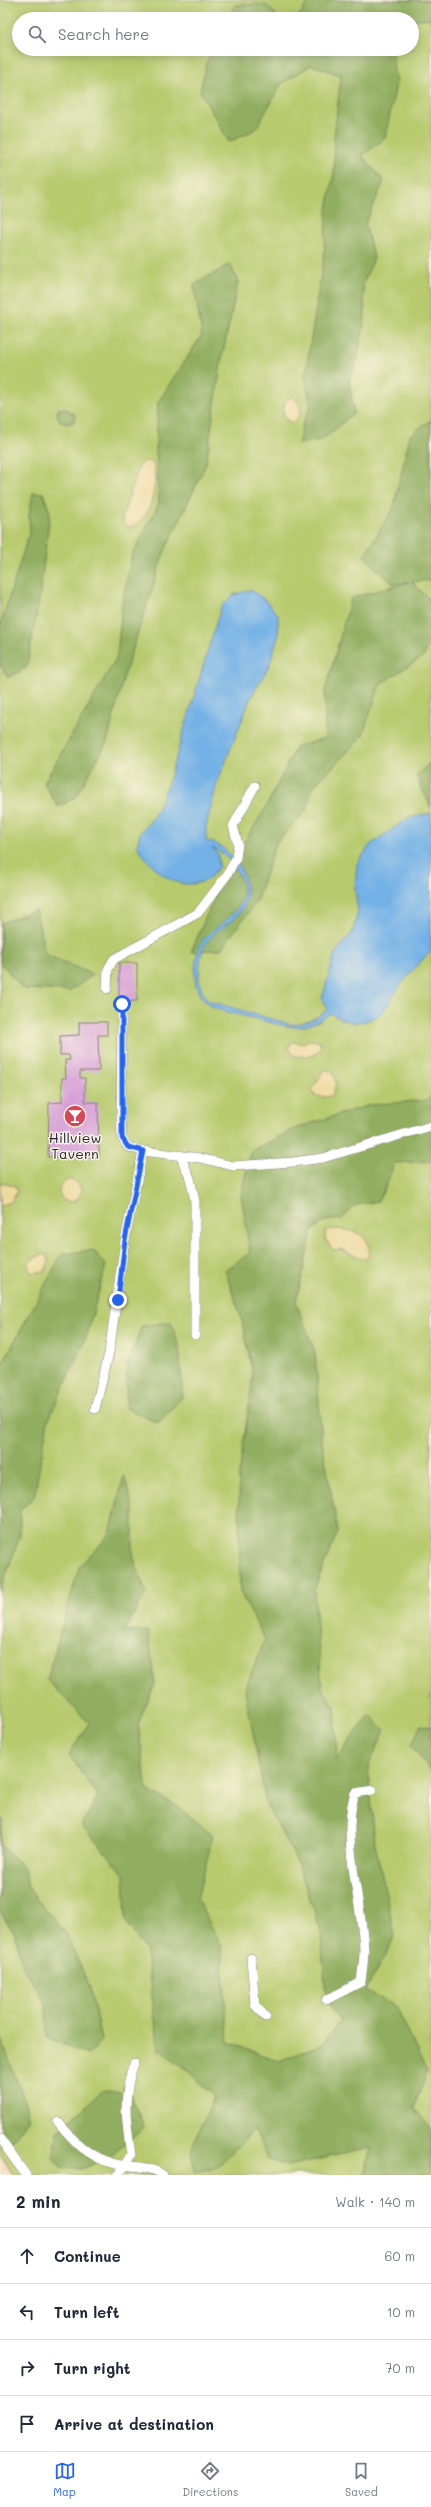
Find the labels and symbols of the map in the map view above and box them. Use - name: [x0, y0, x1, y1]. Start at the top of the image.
- route start: [113, 995, 131, 1013]
- bar icon: Hillview Tavern: [62, 1103, 88, 1129]
- place label: Hillview Tavern: [49, 1128, 101, 1163]
- route end: [109, 1291, 127, 1309]

